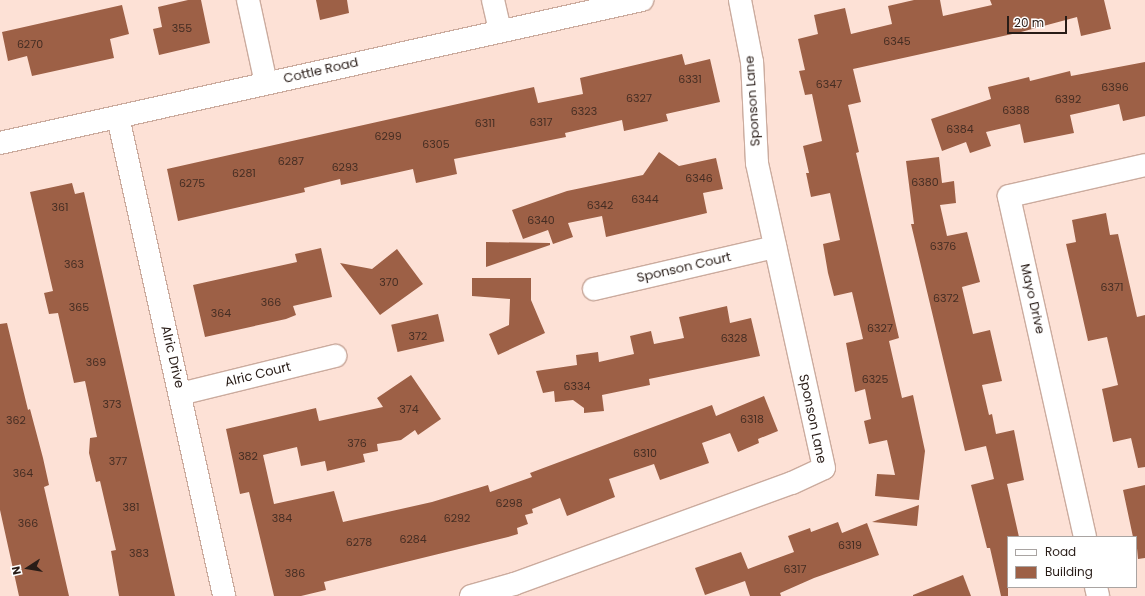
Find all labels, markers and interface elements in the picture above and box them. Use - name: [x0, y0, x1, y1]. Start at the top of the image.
- scale bar: [1009, 8, 1069, 34]
- text: 20 m: [1014, 14, 1044, 31]
- house number: 355: [172, 21, 192, 35]
- house number: 6345: [883, 34, 911, 48]
- house number: 6270: [17, 37, 43, 51]
- street label: Cottle Road: [282, 55, 360, 87]
- street label: Sponson Lane: [742, 55, 764, 147]
- house number: 6331: [678, 72, 702, 86]
- house number: 6347: [816, 77, 842, 91]
- house number: 6396: [1101, 80, 1129, 94]
- house number: 6327: [626, 91, 652, 105]
- house number: 6392: [1055, 92, 1081, 106]
- house number: 6388: [1002, 103, 1030, 117]
- house number: 6323: [571, 104, 597, 118]
- house number: 6317: [530, 115, 552, 129]
- house number: 6311: [475, 116, 495, 130]
- house number: 6384: [946, 122, 974, 136]
- house number: 6299: [374, 129, 402, 143]
- house number: 6305: [422, 137, 450, 151]
- house number: 6287: [278, 154, 304, 168]
- house number: 6293: [332, 160, 358, 174]
- house number: 6281: [232, 166, 256, 180]
- house number: 6346: [685, 171, 713, 185]
- house number: 6380: [911, 175, 939, 189]
- house number: 6275: [179, 176, 205, 190]
- house number: 6344: [631, 192, 659, 206]
- house number: 6342: [587, 198, 613, 212]
- house number: 361: [52, 200, 68, 214]
- house number: 6340: [527, 213, 555, 227]
- house number: 6376: [930, 239, 956, 253]
- street label: Sponson Court: [635, 250, 733, 286]
- house number: 363: [64, 257, 84, 271]
- street label: Mayo Drive: [1016, 262, 1048, 336]
- house number: 370: [379, 275, 399, 289]
- house number: 6371: [1101, 280, 1123, 294]
- house number: 6372: [933, 291, 959, 305]
- house number: 366: [261, 295, 281, 309]
- house number: 365: [69, 300, 89, 314]
- house number: 364: [211, 306, 231, 320]
- house number: 6327: [867, 321, 893, 335]
- street label: Alric Drive: [157, 324, 187, 390]
- house number: 372: [409, 329, 427, 343]
- house number: 6328: [721, 331, 747, 345]
- house number: 369: [86, 355, 106, 369]
- street label: Alric Court: [223, 359, 293, 391]
- house number: 6325: [862, 372, 888, 386]
- street label: Sponson Lane: [795, 373, 829, 465]
- house number: 6334: [564, 379, 590, 393]
- house number: 373: [103, 397, 121, 411]
- house number: 374: [399, 402, 419, 416]
- house number: 6318: [740, 412, 764, 426]
- house number: 362: [6, 413, 26, 427]
- house number: 376: [347, 436, 367, 450]
- house number: 6310: [633, 446, 657, 460]
- house number: 382: [238, 449, 258, 463]
- house number: 377: [109, 454, 127, 468]
- house number: 364: [13, 466, 33, 480]
- house number: 6298: [495, 496, 523, 510]
- house number: 381: [123, 500, 139, 514]
- house number: 384: [272, 511, 292, 525]
- house number: 6292: [444, 511, 470, 525]
- house number: 366: [18, 516, 38, 530]
- house number: 6284: [399, 532, 427, 546]
- house number: 6278: [346, 535, 372, 549]
- legend: [1007, 536, 1137, 588]
- house number: 6319: [838, 538, 862, 552]
- text: Road: [1045, 543, 1076, 560]
- house number: 383: [129, 546, 149, 560]
- north arrow: [8, 548, 48, 588]
- house number: 6317: [784, 562, 806, 576]
- text: Building: [1045, 563, 1093, 580]
- text: N: [8, 565, 25, 576]
- house number: 386: [285, 566, 305, 580]

